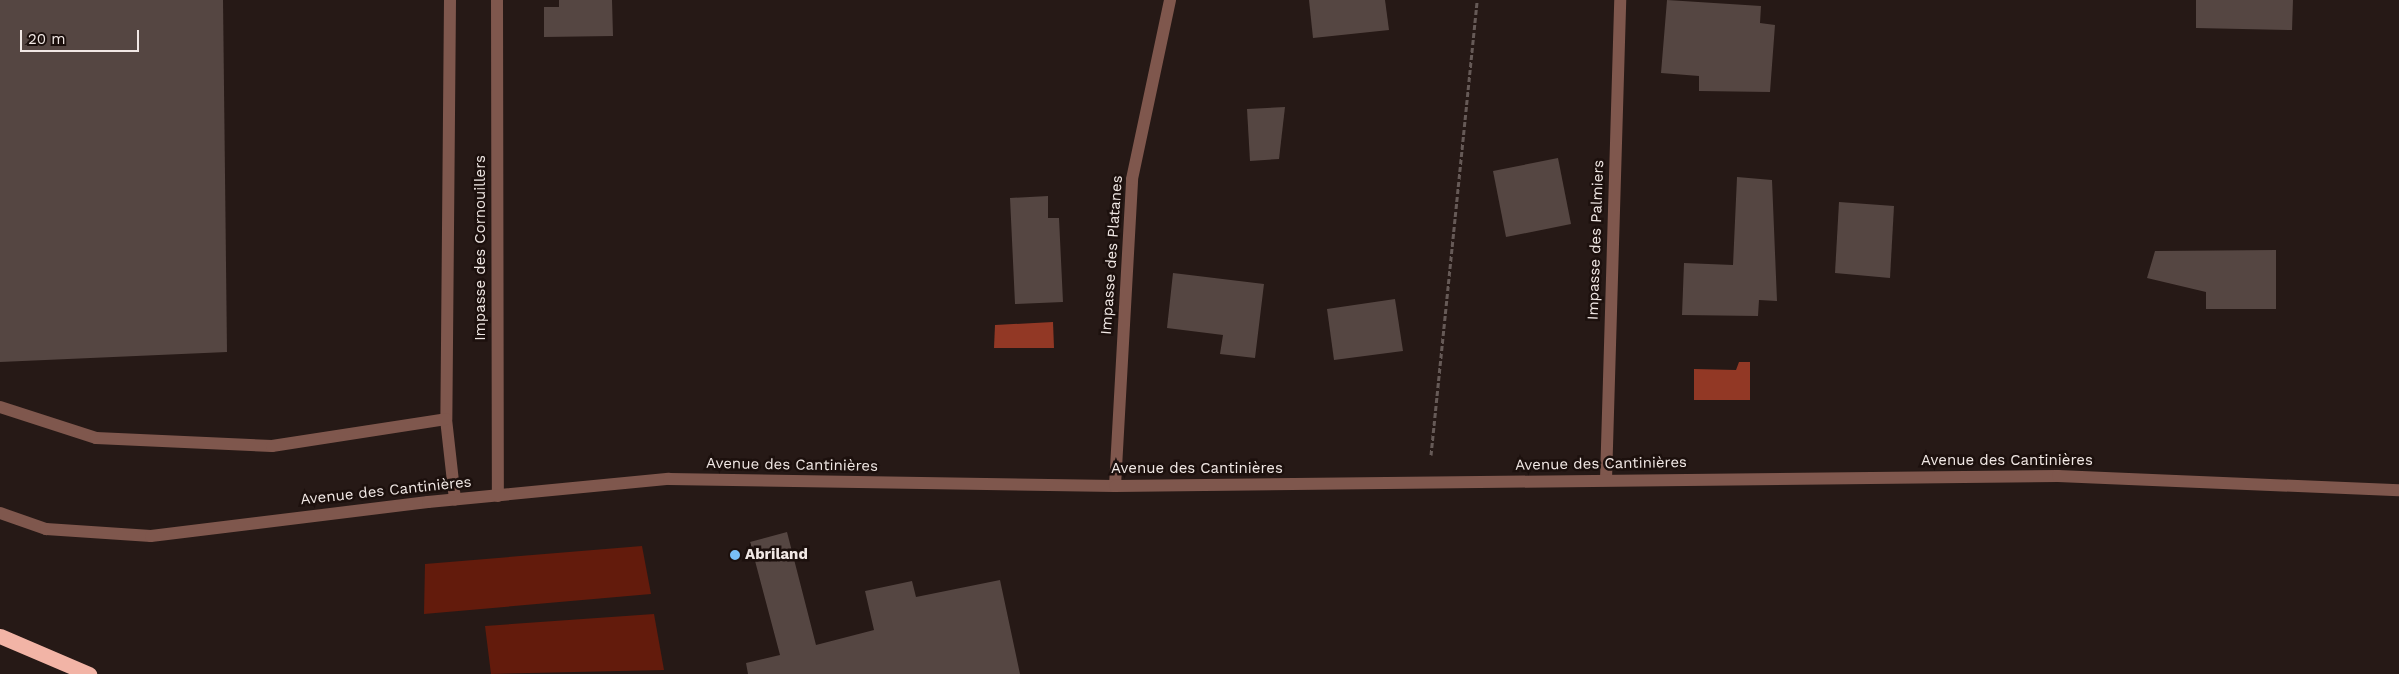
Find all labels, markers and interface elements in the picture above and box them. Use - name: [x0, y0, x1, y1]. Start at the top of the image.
- scale bar: [22, 20, 141, 52]
- text: 20 m: [28, 30, 66, 48]
- street label: Impasse des Cornouillers: [472, 155, 490, 341]
- street label: Impasse des Palmiers: [1584, 160, 1608, 320]
- street label: Impasse des Platanes: [1097, 175, 1127, 335]
- street label: Avenue des Cantinières: [1921, 452, 2093, 470]
- street label: Avenue des Cantinières: [1515, 454, 1687, 474]
- street label: Avenue des Cantinières: [706, 455, 878, 475]
- street label: Avenue des Cantinières: [1111, 460, 1283, 478]
- street label: Avenue des Cantinières: [300, 473, 472, 509]
- place label: Abriland: [745, 546, 808, 564]
- marker: Abriland: [729, 549, 741, 561]

